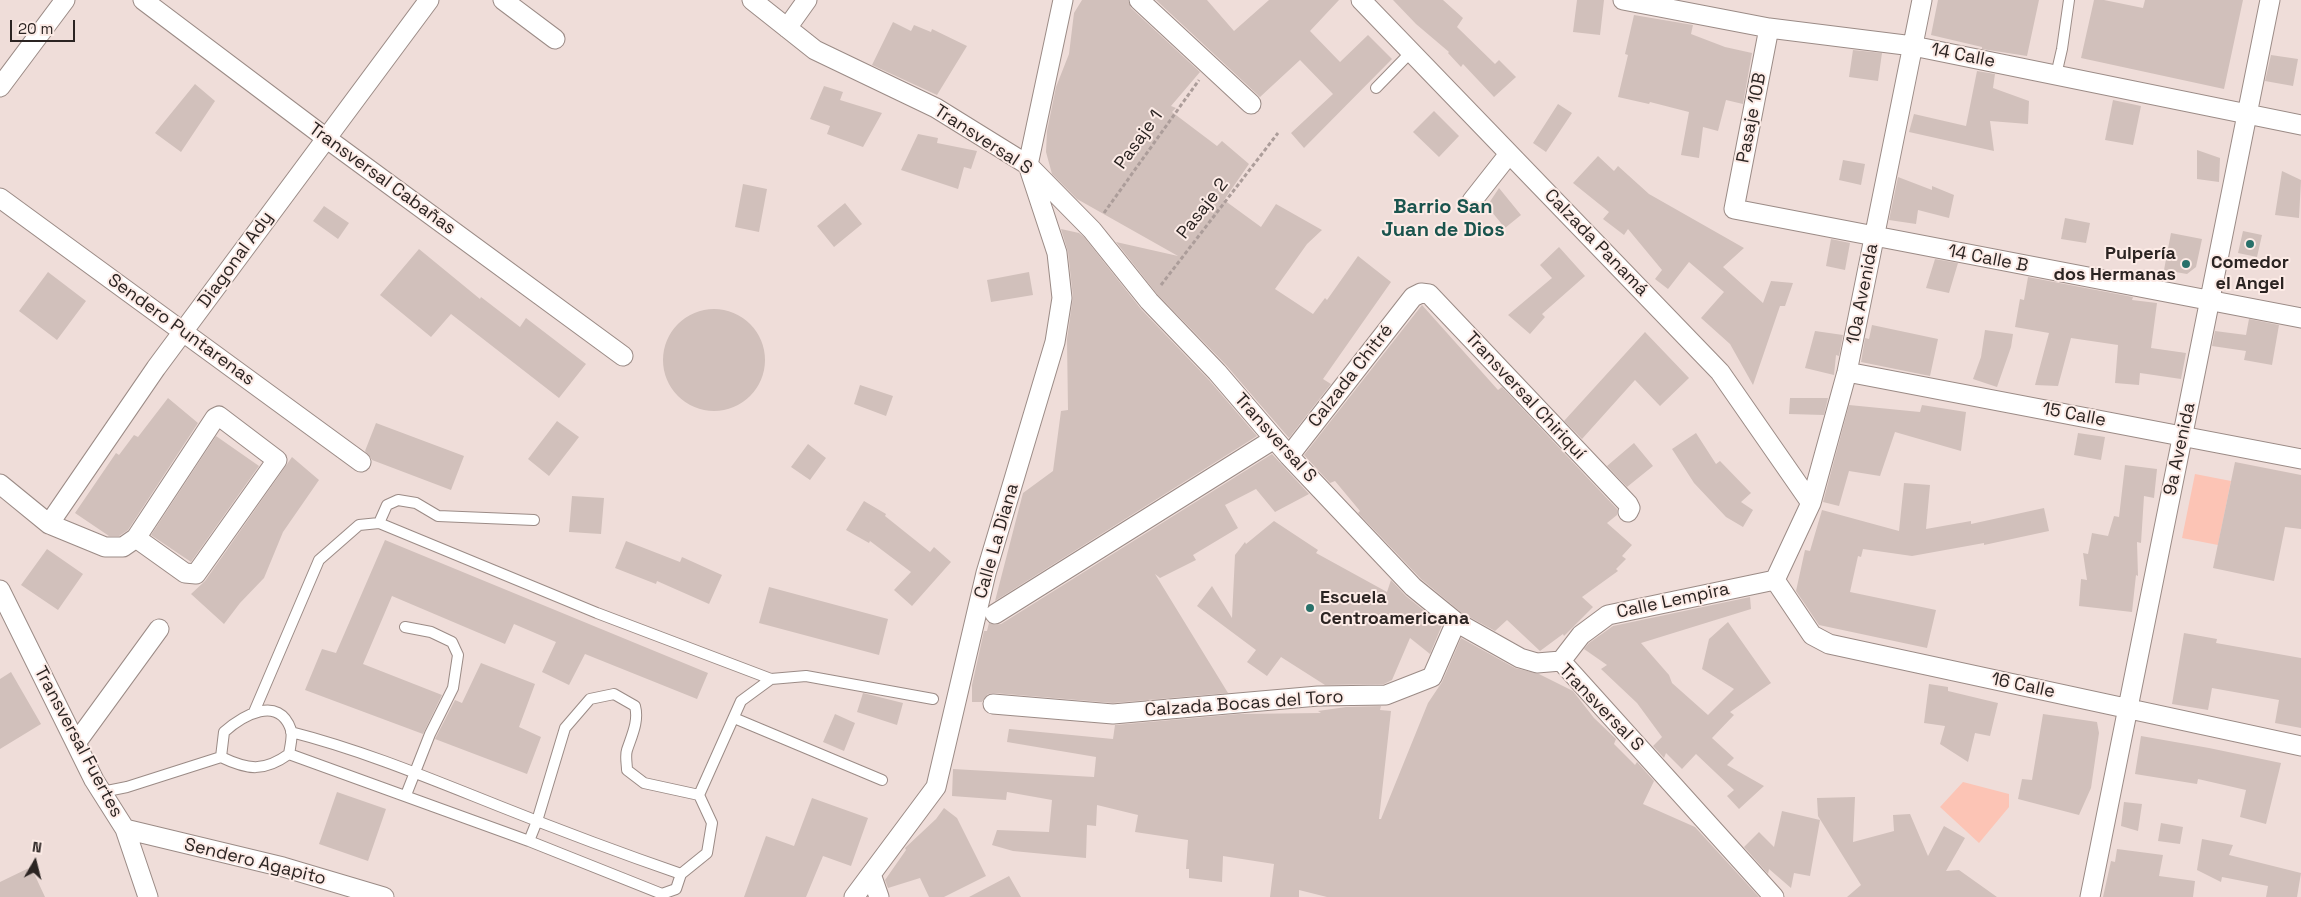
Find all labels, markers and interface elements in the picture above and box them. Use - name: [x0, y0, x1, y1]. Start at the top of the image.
- scale bar: [12, 10, 78, 42]
- text: 20 m: [18, 19, 53, 38]
- street label: 14 Calle: [1929, 39, 1997, 73]
- street label: Pasaje 10B: [1733, 71, 1771, 165]
- street label: Transversal S: [930, 100, 1036, 180]
- street label: Pasaje 1: [1110, 106, 1168, 174]
- street label: Transversal Cabañas: [304, 118, 460, 240]
- street label: Pasaje 2: [1173, 174, 1233, 244]
- street label: Calzada Panamá: [1539, 185, 1653, 301]
- district label: Barrio San Juan de Dios: [1381, 196, 1505, 243]
- street label: Diagonal Ady: [194, 208, 278, 312]
- marker: Comedor el Angel: [2244, 238, 2256, 250]
- street label: 14 Calle B: [1946, 241, 2030, 277]
- street label: 10a Avenida: [1843, 242, 1883, 346]
- place label: Pulpería dos Hermanas: [2054, 243, 2176, 286]
- place label: Comedor el Angel: [2211, 252, 2289, 294]
- marker: Pulpería dos Hermanas: [2180, 258, 2192, 270]
- street label: Sendero Puntarenas: [103, 269, 259, 391]
- street label: Calzada Chitré: [1304, 320, 1398, 432]
- street label: Transversal Chiriquí: [1460, 328, 1590, 464]
- street label: Transversal S: [1229, 389, 1321, 487]
- street label: 15 Calle: [2040, 398, 2108, 432]
- street label: 9a Avenida: [2160, 401, 2200, 497]
- street label: Calle La Diana: [970, 481, 1024, 601]
- street label: Calle Lempira: [1615, 579, 1731, 623]
- place label: Escuela Centroamericana: [1320, 587, 1469, 630]
- marker: Escuela Centroamericana: [1304, 602, 1316, 614]
- street label: Transversal S: [1554, 660, 1648, 756]
- street label: Transversal Fuertes: [29, 663, 127, 821]
- street label: 16 Calle: [1989, 669, 2057, 703]
- street label: Calzada Bocas del Toro: [1144, 686, 1344, 722]
- street label: Sendero Agapito: [182, 834, 328, 890]
- north arrow: [10, 837, 60, 887]
- text: N: [31, 838, 43, 857]

